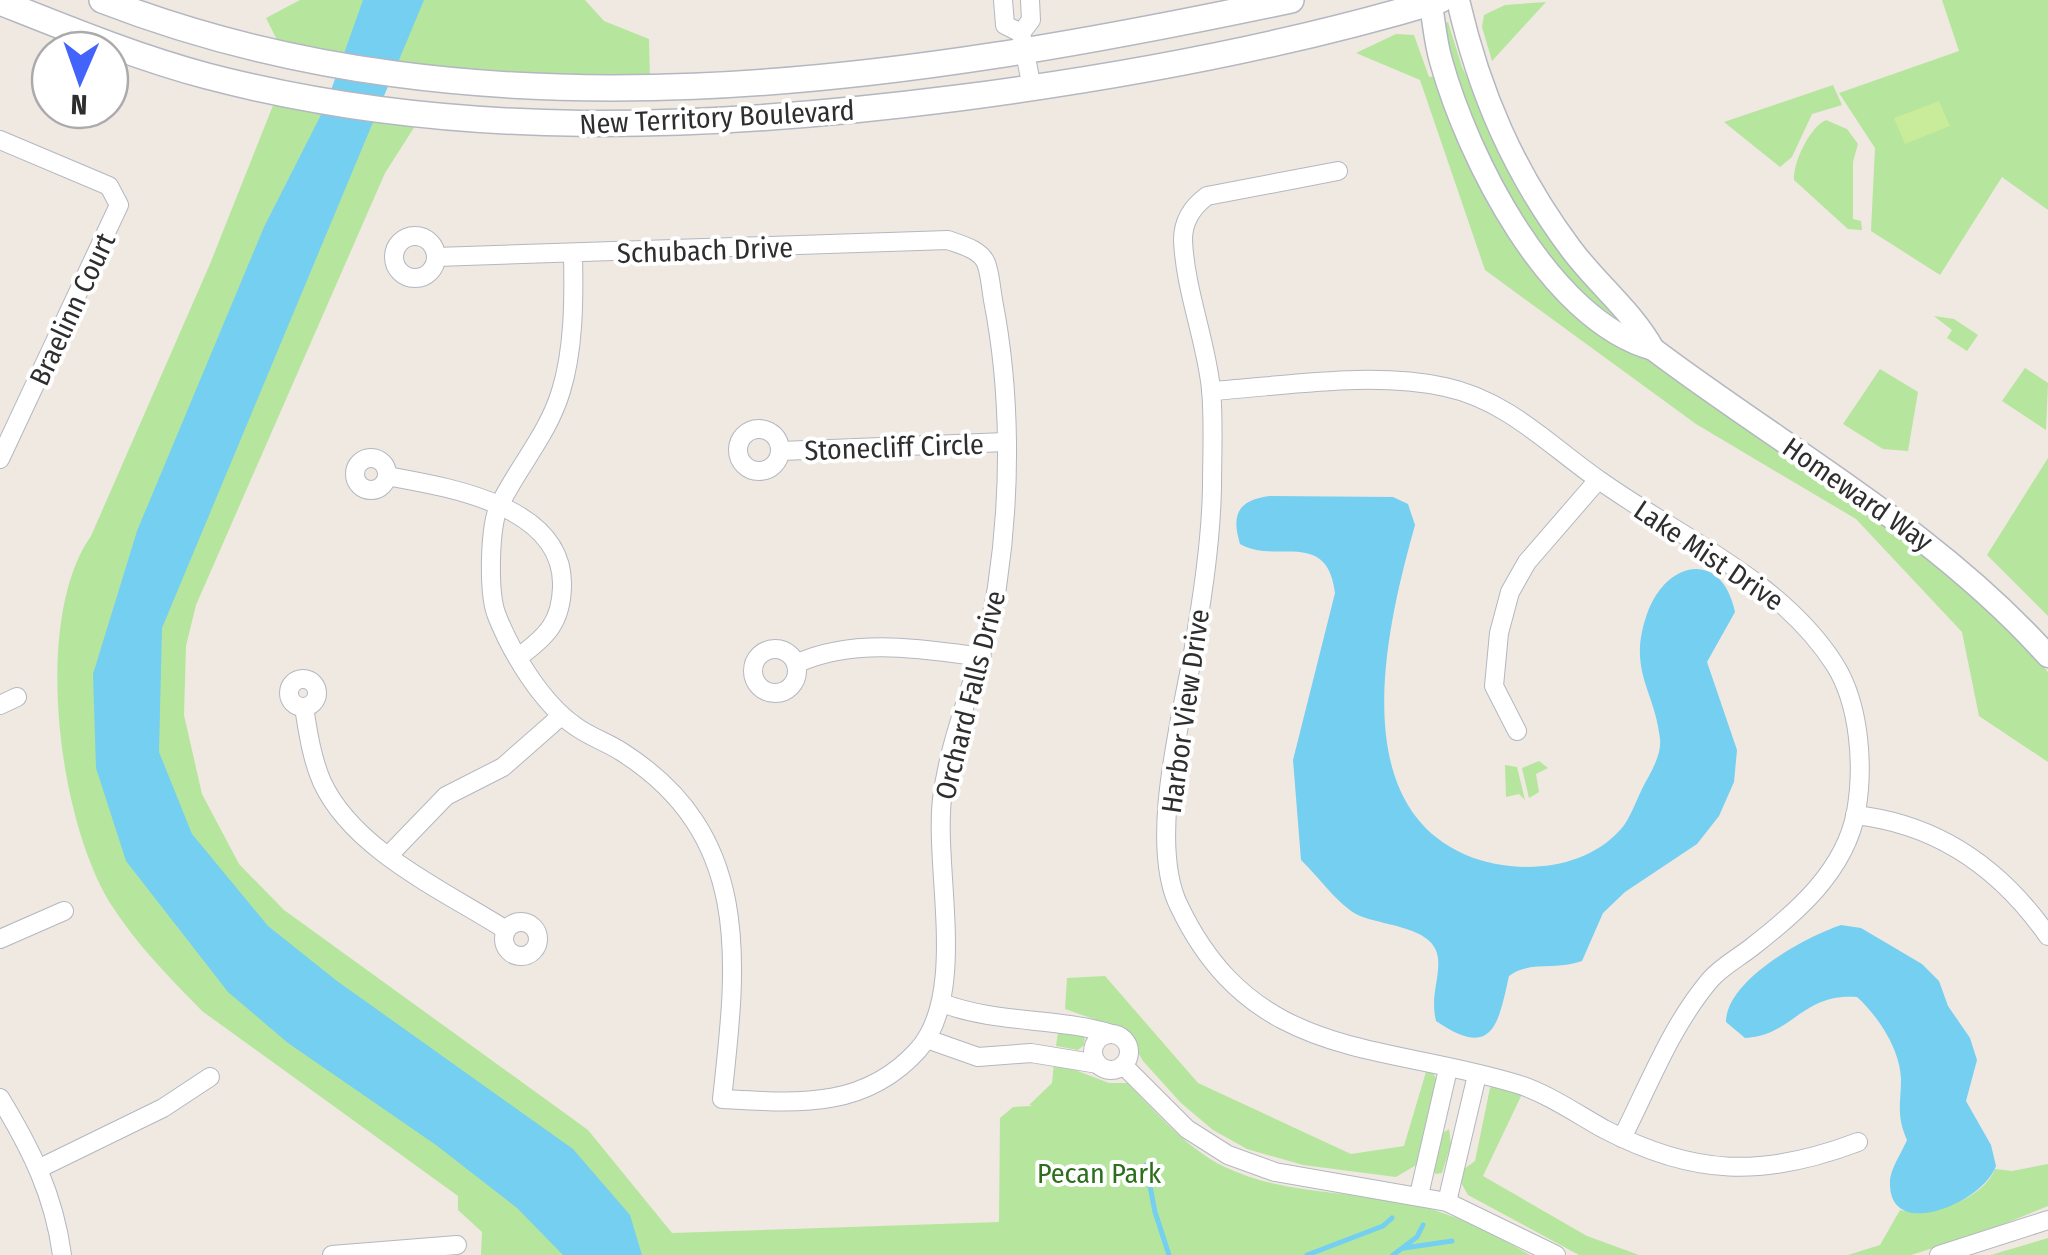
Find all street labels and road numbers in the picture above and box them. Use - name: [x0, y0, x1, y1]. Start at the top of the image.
- street label: New Territory Boulevard: [579, 94, 855, 141]
- street label: Braelinn Court: [23, 227, 122, 391]
- street label: Schubach Drive: [616, 231, 794, 270]
- street label: Stonecliff Circle: [804, 428, 984, 467]
- street label: Homeward Way: [1776, 431, 1939, 558]
- street label: Lake Mist Drive: [1628, 493, 1790, 617]
- street label: Orchard Falls Drive: [929, 587, 1012, 803]
- street label: Harbor View Drive: [1155, 607, 1216, 815]

